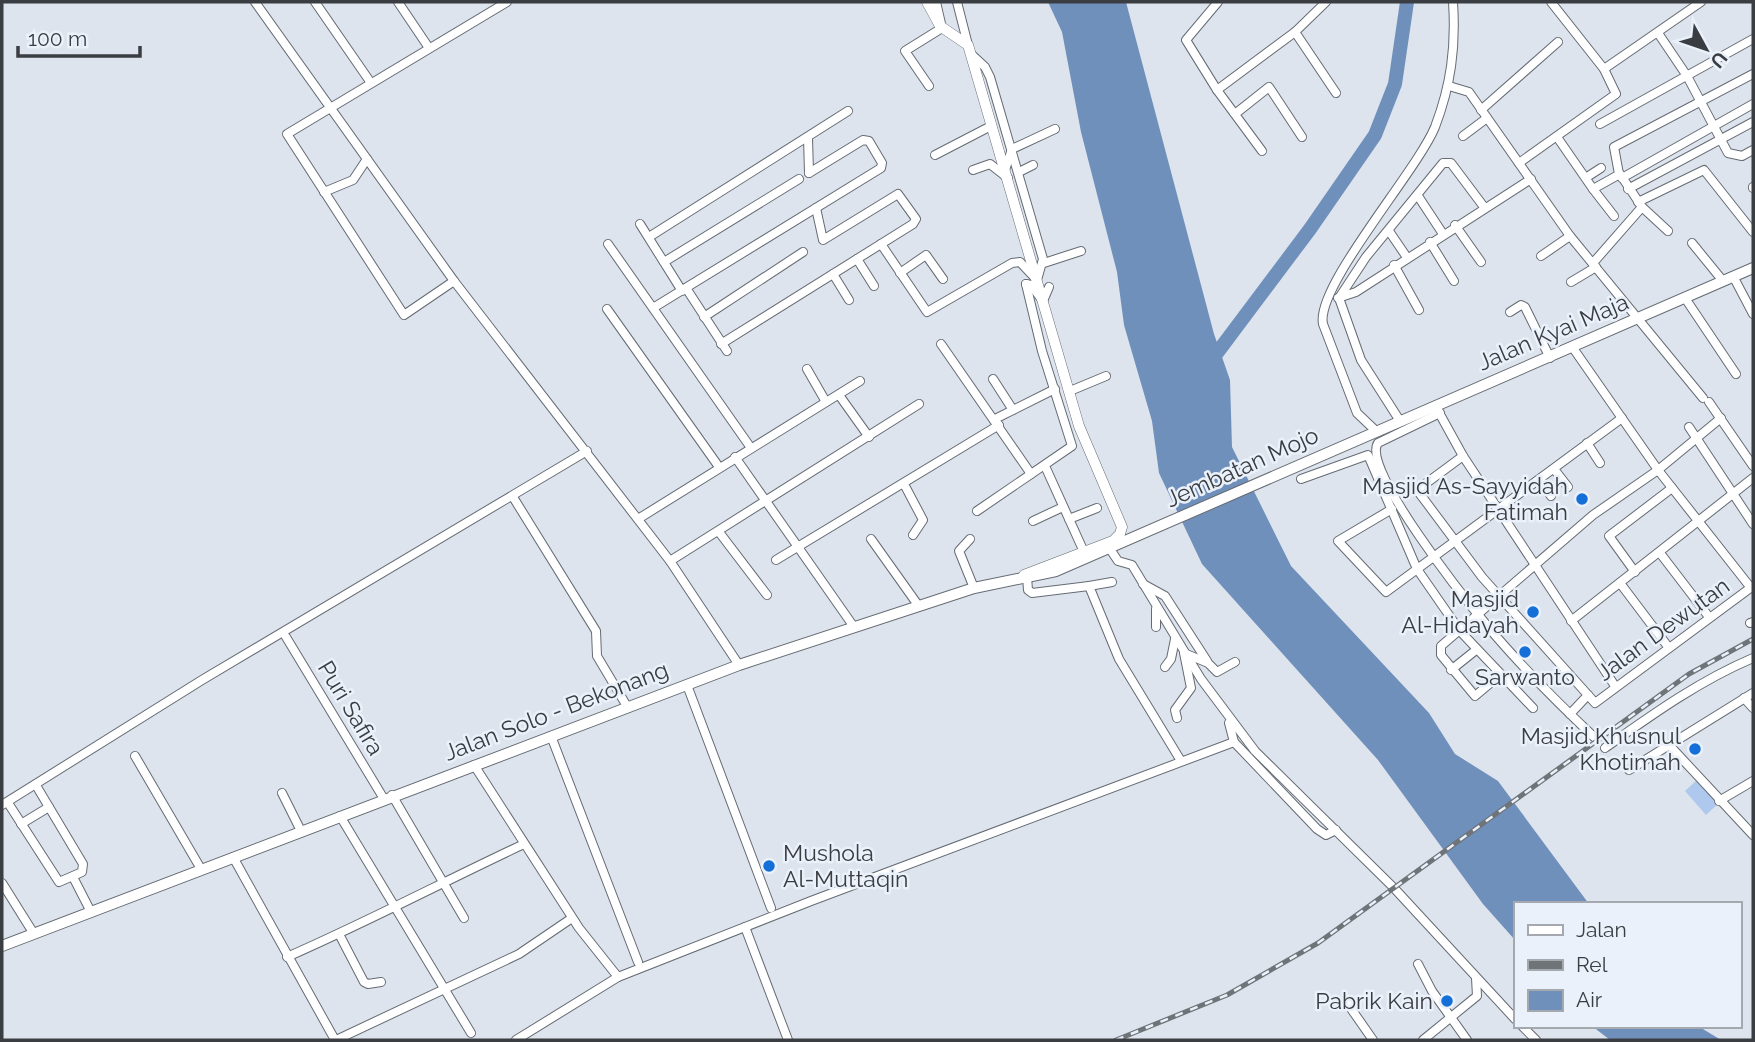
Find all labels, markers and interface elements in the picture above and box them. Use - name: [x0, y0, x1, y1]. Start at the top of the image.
- scale bar: [18, 14, 140, 58]
- north arrow: [1671, 14, 1741, 84]
- text: 100 m: [28, 26, 87, 51]
- text: U: [1706, 47, 1732, 72]
- street label: Jalan Kyai Maja: [1473, 288, 1632, 375]
- street label: Jembatan Mojo: [1161, 421, 1322, 512]
- place label: Masjid As-Sayyidah Fatimah: [1362, 472, 1568, 525]
- marker: Masjid As-Sayyidah Fatimah: [1574, 491, 1590, 507]
- street label: Jalan Dewutan: [1591, 572, 1734, 686]
- place label: Masjid Al-Hidayah: [1401, 585, 1519, 638]
- marker: Masjid Al-Hidayah: [1525, 604, 1541, 620]
- marker: Sarwanto: [1517, 644, 1533, 660]
- street label: Jalan Solo - Bekonang: [440, 655, 672, 766]
- street label: Puri Safira: [313, 656, 390, 760]
- place label: Sarwanto: [1475, 663, 1575, 690]
- place label: Masjid Khusnul Khotimah: [1521, 722, 1682, 775]
- marker: Masjid Khusnul Khotimah: [1687, 741, 1703, 757]
- place label: Mushola Al-Muttaqin: [783, 839, 909, 892]
- marker: Mushola Al-Muttaqin: [761, 858, 777, 874]
- legend: [1514, 902, 1741, 1028]
- text: Jalan: [1576, 917, 1627, 942]
- text: Rel: [1576, 952, 1608, 977]
- place label: Pabrik Kain: [1315, 987, 1433, 1014]
- text: Air: [1576, 987, 1603, 1012]
- marker: Pabrik Kain: [1439, 993, 1455, 1009]

